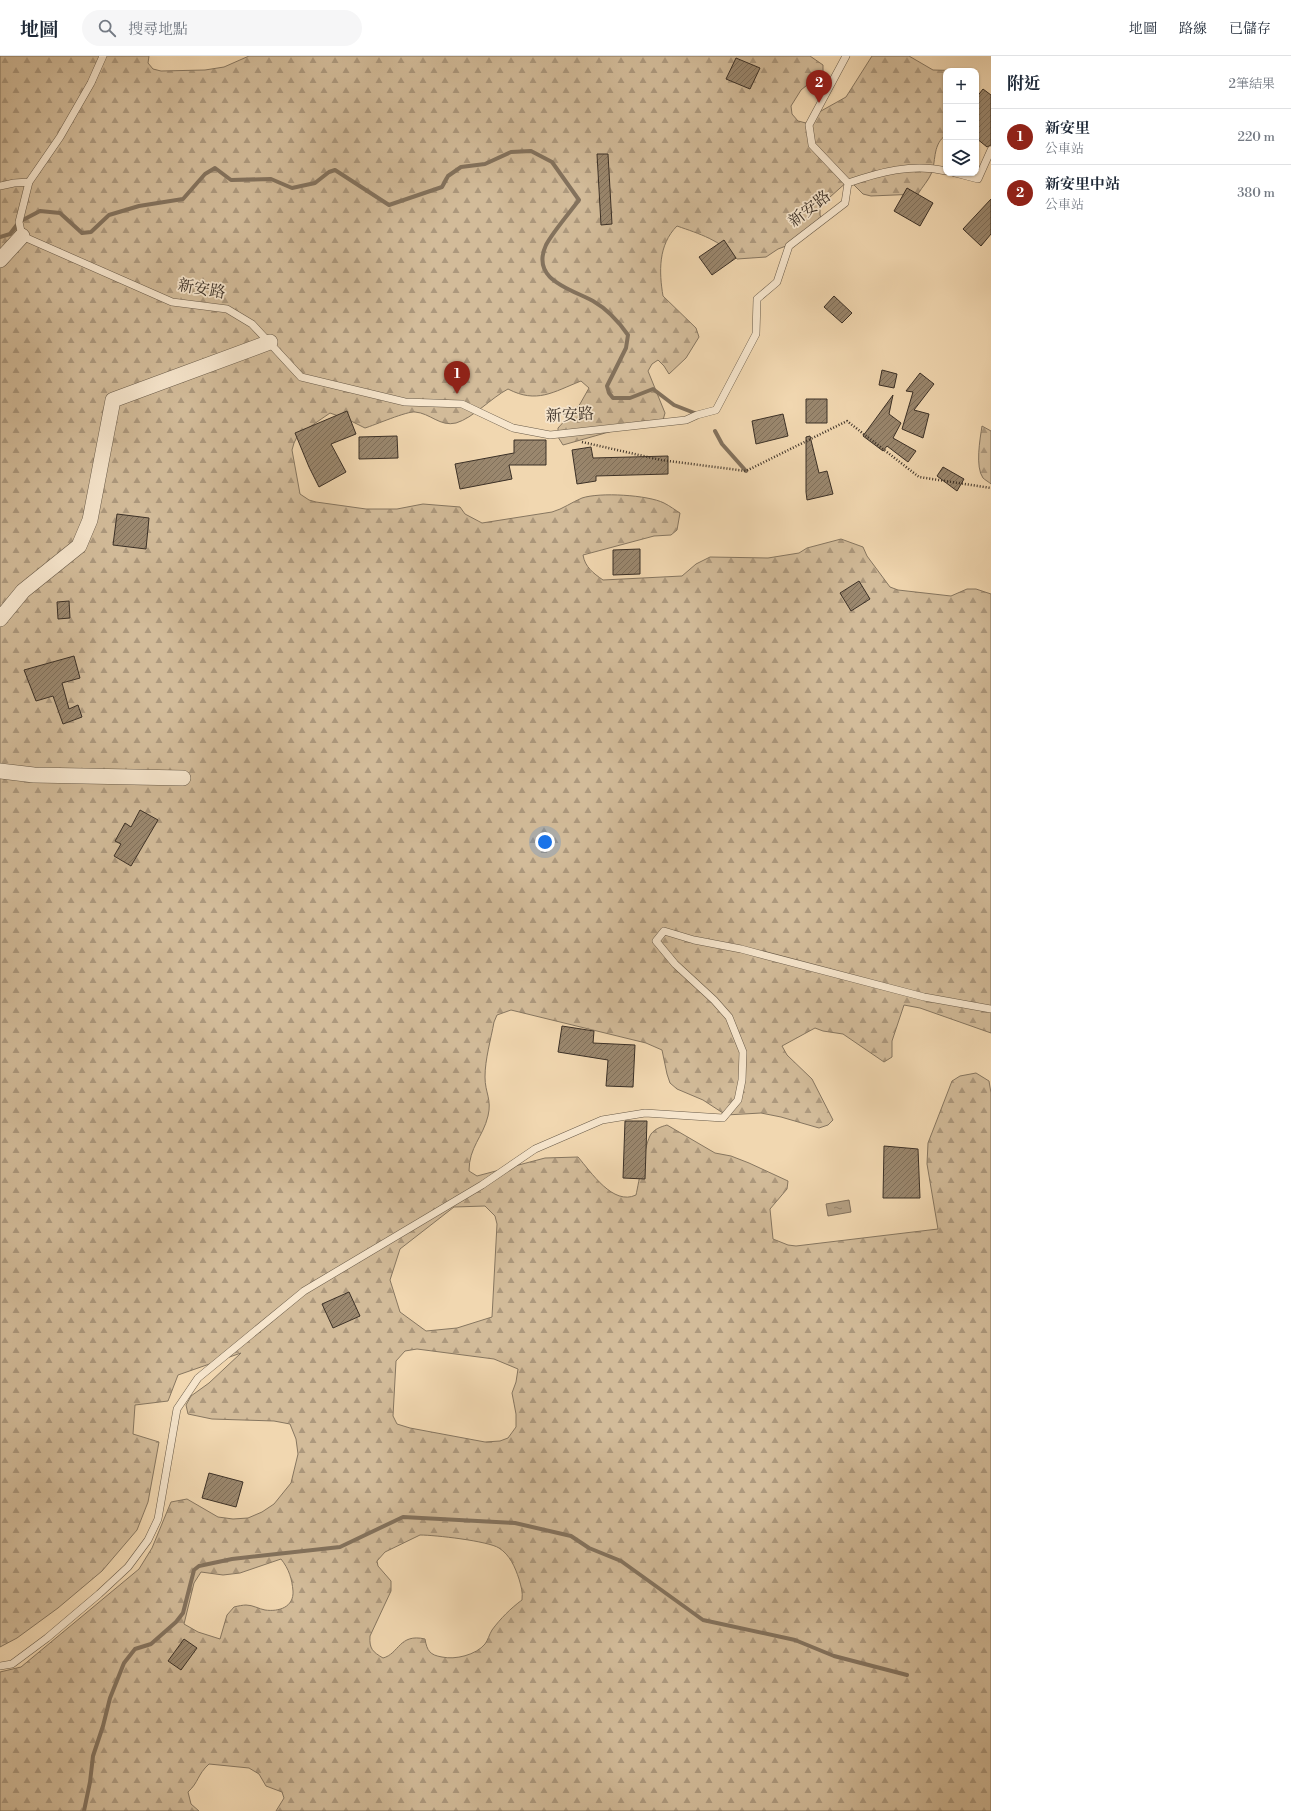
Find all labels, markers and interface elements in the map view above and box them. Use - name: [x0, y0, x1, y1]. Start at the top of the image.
- search box: [82, 10, 362, 46]
- icon: search: [96, 17, 118, 39]
- text: 地圖: [20, 18, 58, 42]
- text: 搜尋地點: [128, 20, 188, 39]
- text: 地圖: [1129, 20, 1157, 38]
- text: 路線: [1179, 20, 1207, 38]
- text: 已儲存: [1229, 20, 1271, 38]
- map controls: [943, 68, 979, 176]
- button: +: [943, 68, 979, 104]
- pin: 2: [806, 70, 832, 103]
- text: 附近: [1007, 73, 1041, 95]
- text: 2筆結果: [1229, 76, 1275, 92]
- button: −: [943, 104, 979, 140]
- text: 新安里: [1045, 119, 1090, 138]
- text: 1: [1017, 129, 1023, 145]
- text: 220 m: [1237, 129, 1275, 145]
- button: layers: [943, 140, 979, 176]
- text: 公車站: [1045, 141, 1084, 157]
- text: 新安里中站: [1045, 175, 1120, 194]
- text: 2: [1016, 185, 1024, 201]
- text: 380 m: [1237, 185, 1275, 201]
- street label: 新安路: [785, 186, 835, 231]
- text: 公車站: [1045, 197, 1084, 213]
- street label: 新安路: [176, 275, 227, 303]
- pin: 1: [444, 361, 470, 394]
- street label: 新安路: [546, 404, 595, 426]
- your location: [535, 832, 555, 852]

